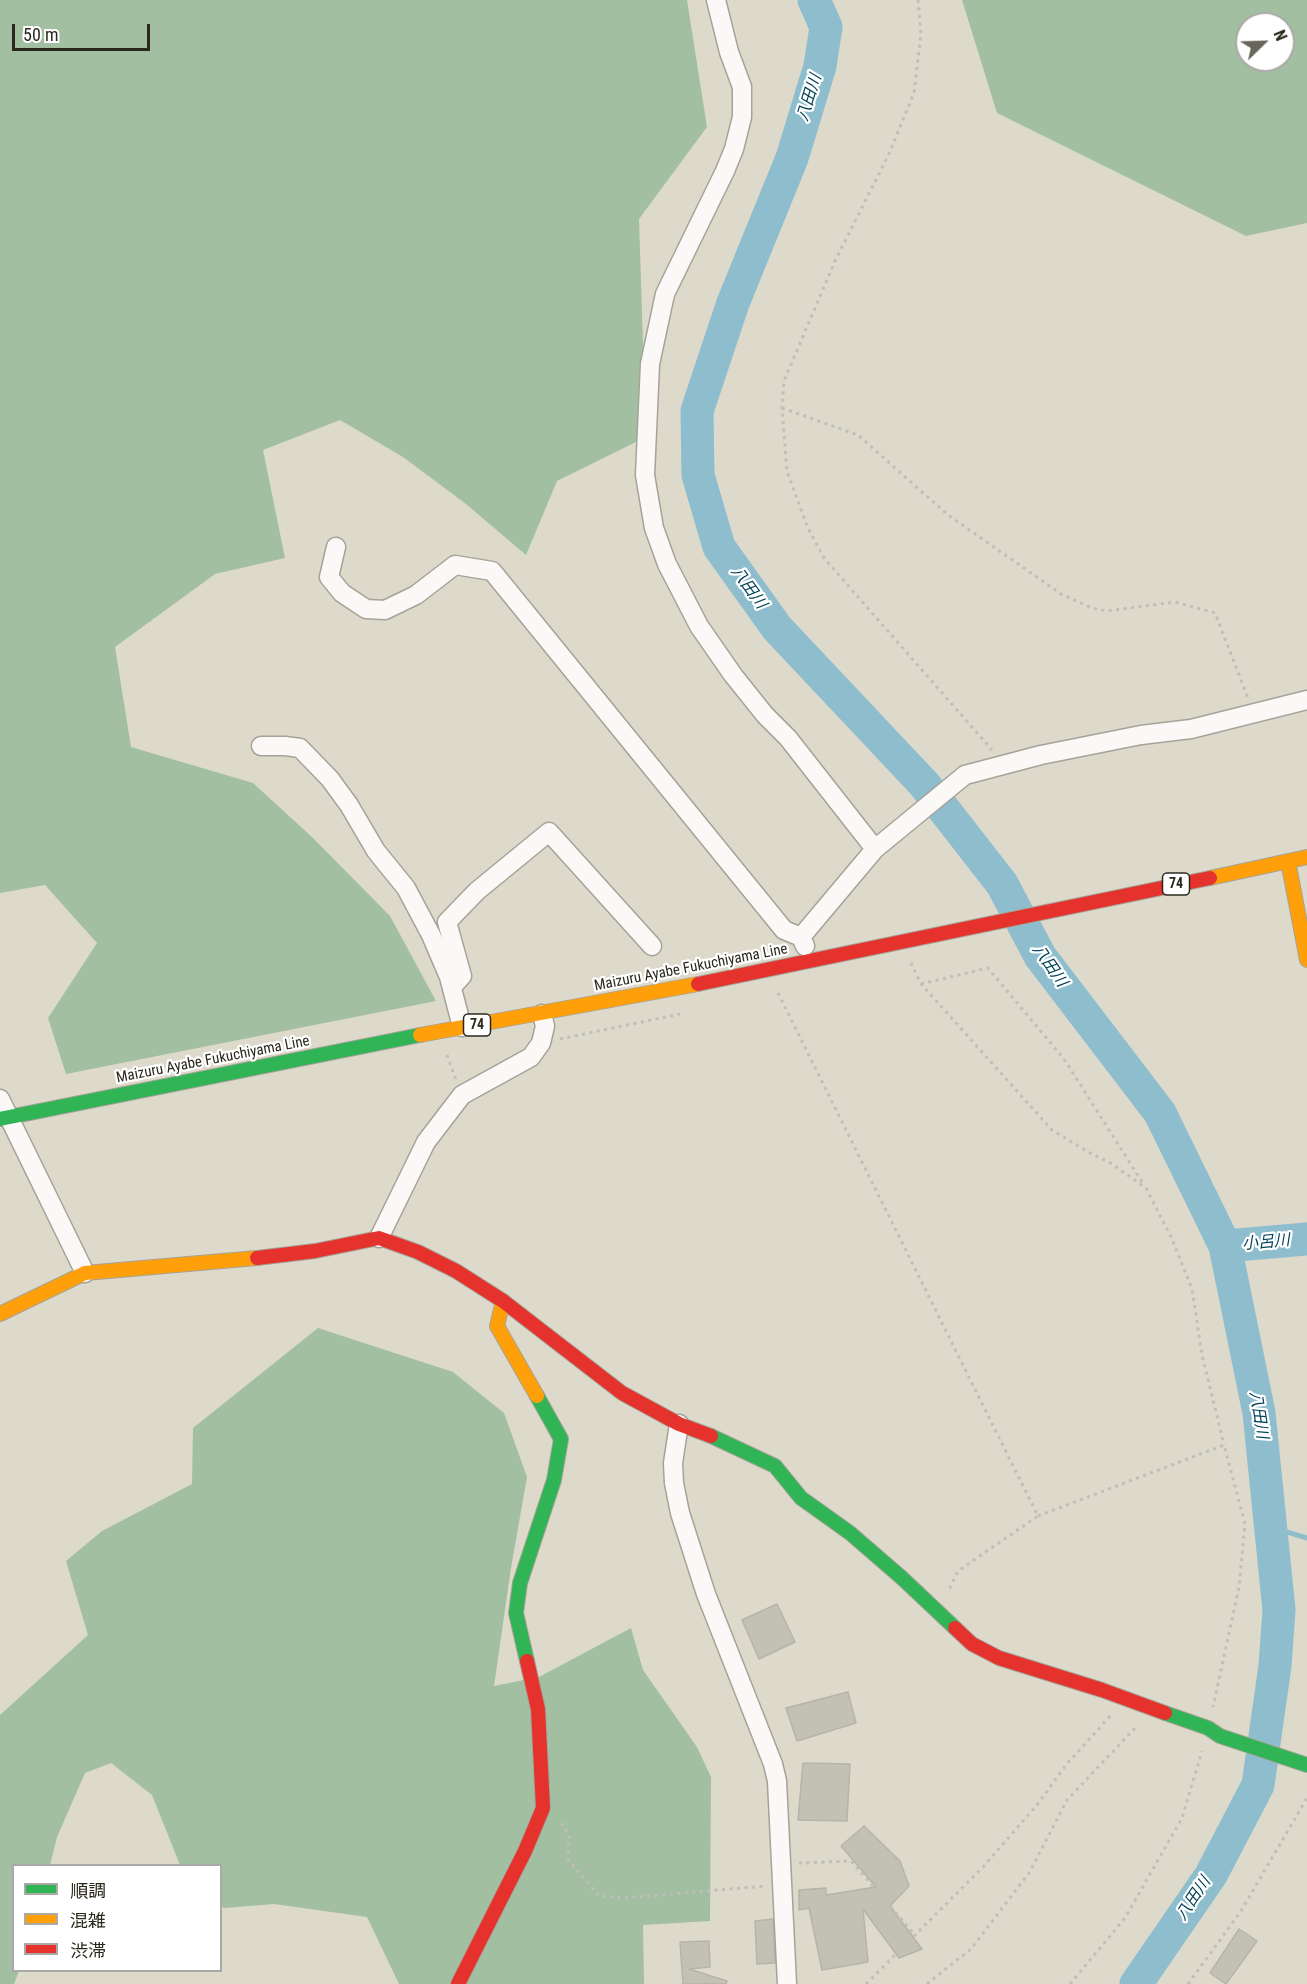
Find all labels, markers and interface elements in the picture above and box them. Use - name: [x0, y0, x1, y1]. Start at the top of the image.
- scale bar: [15, 12, 153, 50]
- north arrow: [1235, 12, 1295, 72]
- text: 50 m: [23, 24, 58, 45]
- text: N: [1270, 27, 1291, 44]
- water label: 八田川: [794, 72, 826, 124]
- water label: 八田川: [726, 563, 770, 613]
- road number: 74: [1162, 873, 1190, 895]
- street label: Maizuru Ayabe Fukuchiyama Line: [593, 940, 789, 996]
- water label: 八田川: [1027, 941, 1071, 991]
- road number: 74: [464, 1014, 490, 1036]
- street label: Maizuru Ayabe Fukuchiyama Line: [115, 1032, 311, 1088]
- water label: 小呂川: [1241, 1231, 1291, 1255]
- water label: 八田川: [1245, 1390, 1271, 1440]
- legend: [12, 1864, 222, 1972]
- water label: 八田川: [1173, 1874, 1215, 1924]
- text: 順調: [70, 1880, 106, 1901]
- text: 混雑: [70, 1910, 106, 1931]
- text: 渋滞: [70, 1940, 106, 1961]

